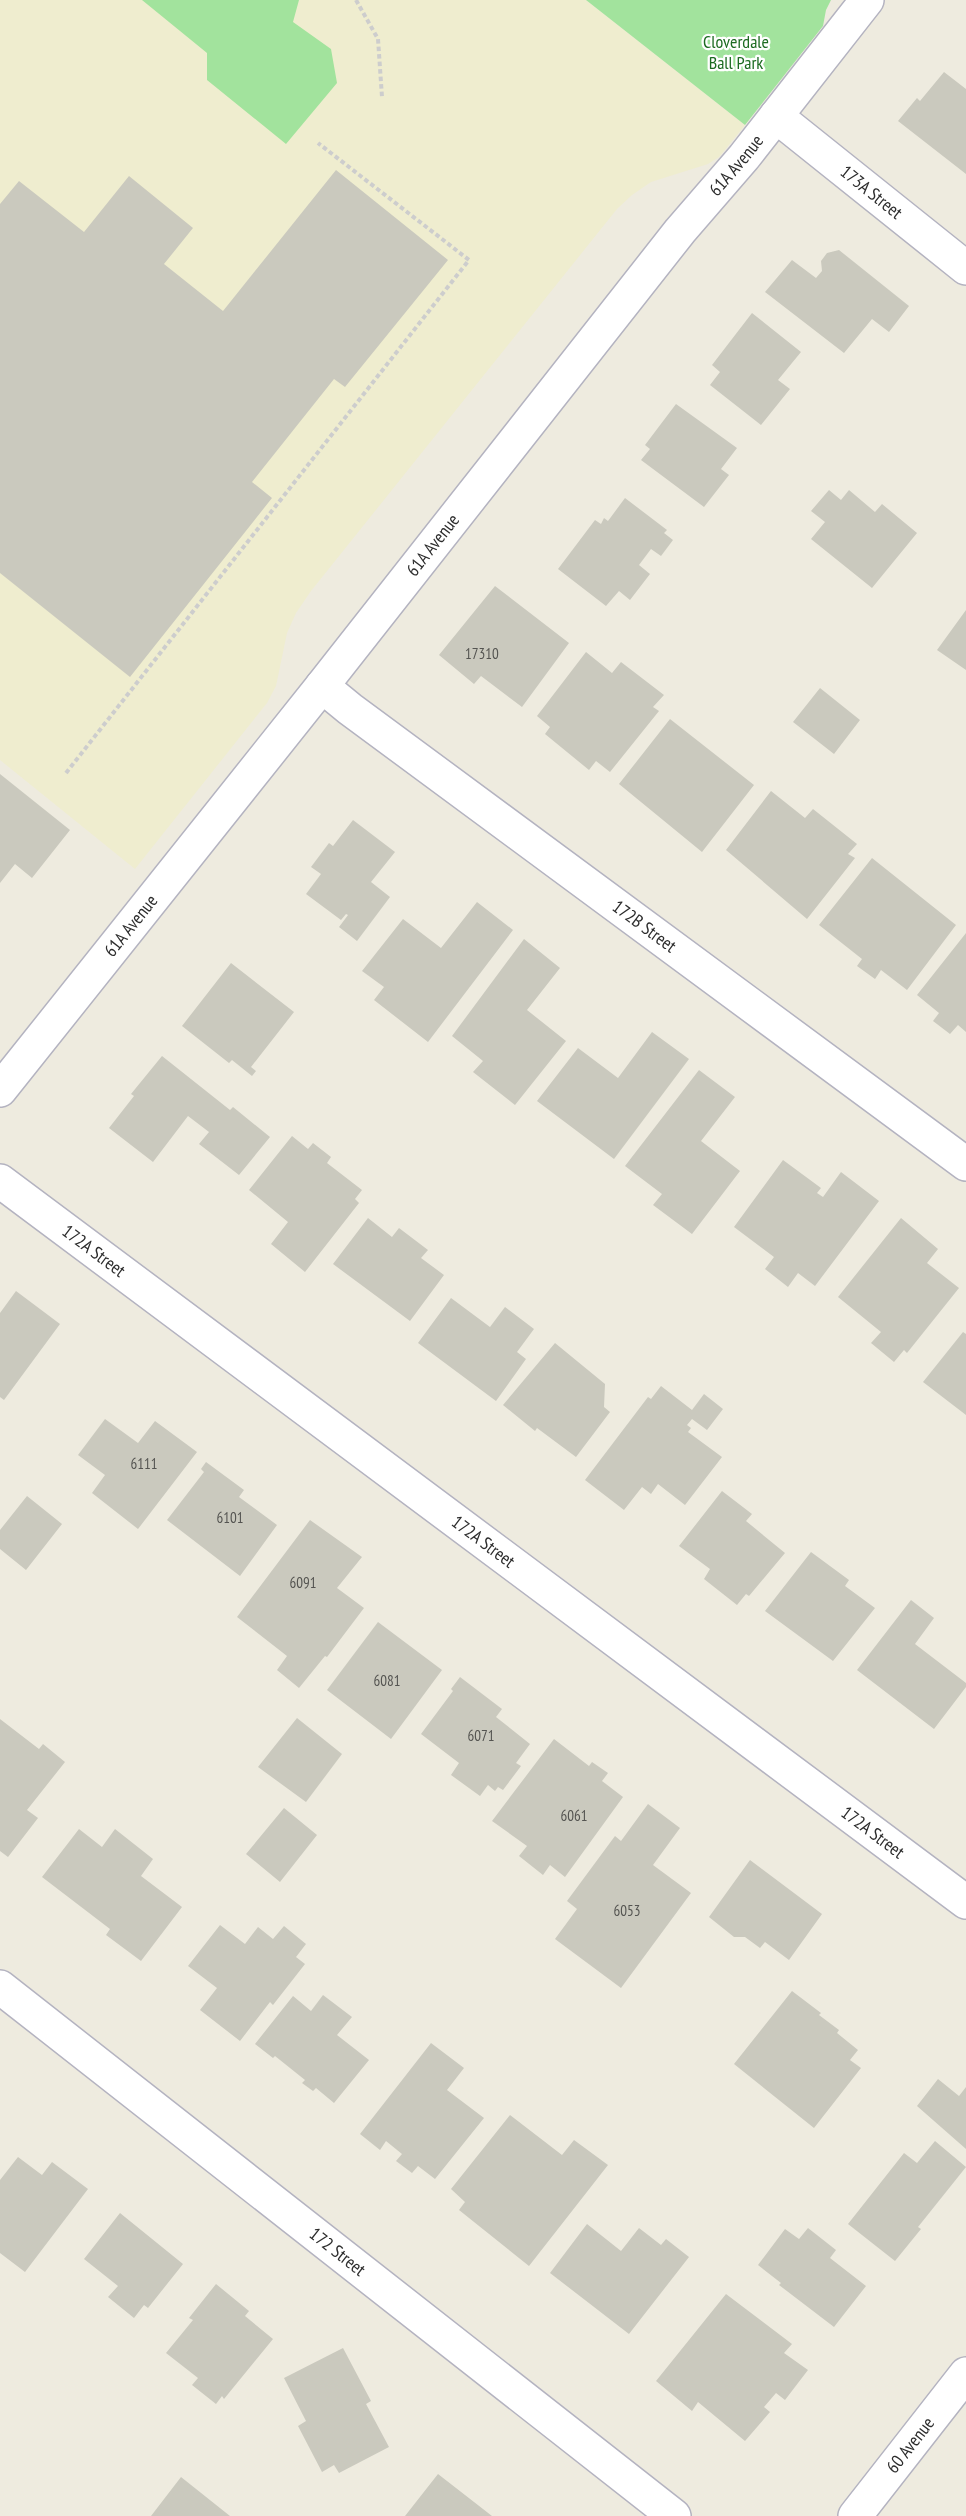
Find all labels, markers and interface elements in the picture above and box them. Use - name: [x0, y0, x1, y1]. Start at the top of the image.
- park label: Cloverdale Ball Park: [703, 30, 769, 74]
- street label: 61A Avenue: [704, 130, 768, 200]
- street label: 173A Street: [836, 160, 907, 224]
- street label: 61A Avenue: [401, 509, 464, 581]
- house number: 17310: [465, 644, 499, 663]
- street label: 61A Avenue: [99, 890, 162, 961]
- street label: 172B Street: [608, 895, 681, 957]
- street label: 172A Street: [58, 1219, 130, 1282]
- house number: 6111: [130, 1454, 158, 1473]
- house number: 6101: [216, 1508, 244, 1527]
- street label: 172A Street: [447, 1510, 520, 1572]
- house number: 6091: [289, 1573, 317, 1592]
- house number: 6081: [373, 1671, 401, 1690]
- house number: 6071: [467, 1726, 495, 1745]
- street label: 172A Street: [837, 1801, 909, 1863]
- house number: 6061: [560, 1806, 588, 1825]
- house number: 6053: [613, 1901, 641, 1920]
- street label: 172 Street: [305, 2222, 371, 2281]
- street label: 60 Avenue: [881, 2412, 939, 2478]

